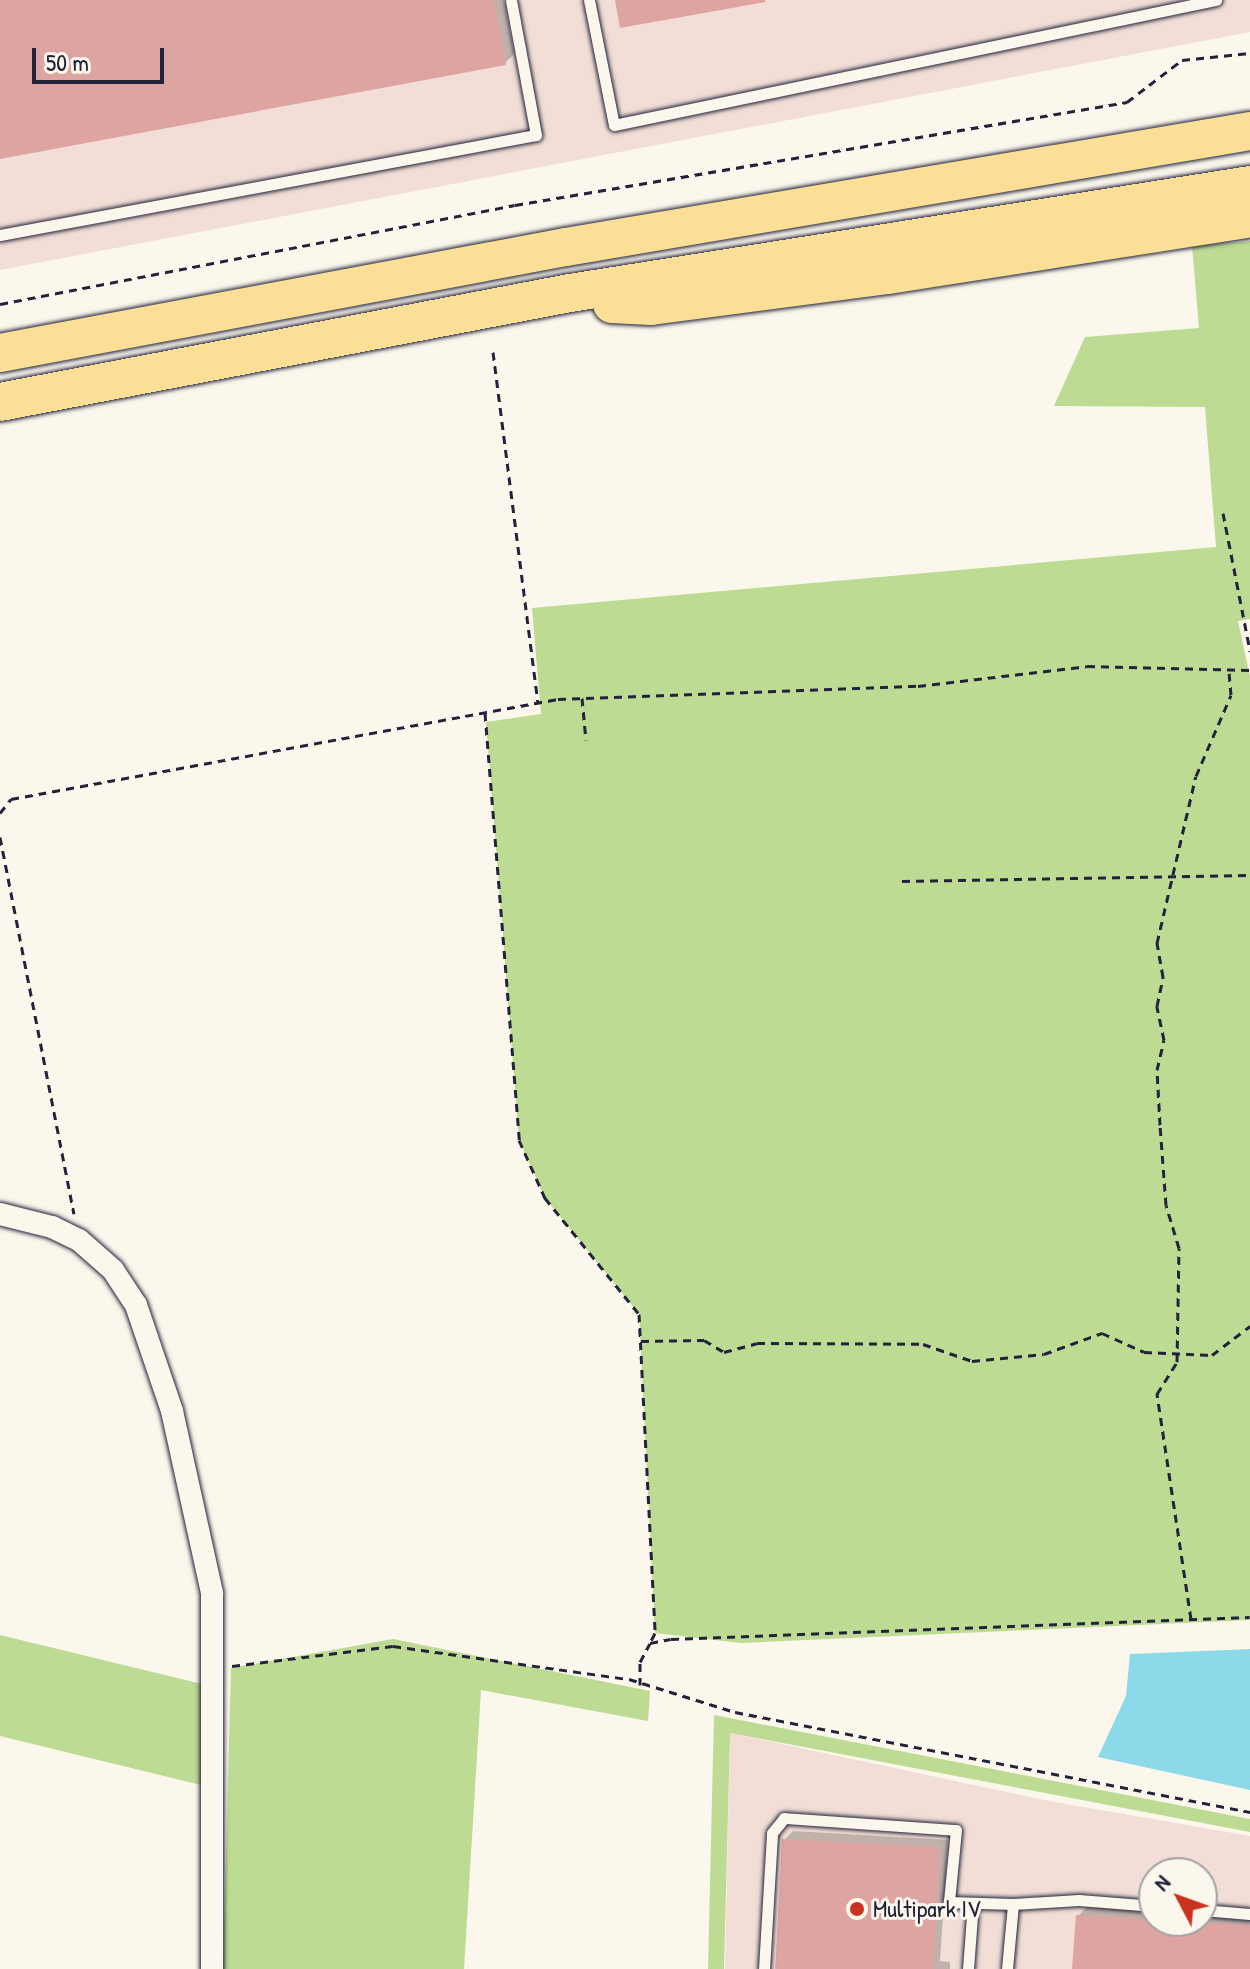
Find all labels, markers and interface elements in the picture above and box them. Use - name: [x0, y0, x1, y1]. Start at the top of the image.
- scale bar: [36, 32, 168, 82]
- text: 50 m: [46, 46, 89, 78]
- north arrow: [1138, 1857, 1218, 1937]
- text: N: [1146, 1868, 1177, 1897]
- place label: Multipark IV: [873, 1895, 980, 1923]
- marker: Multipark IV: [848, 1900, 866, 1918]

